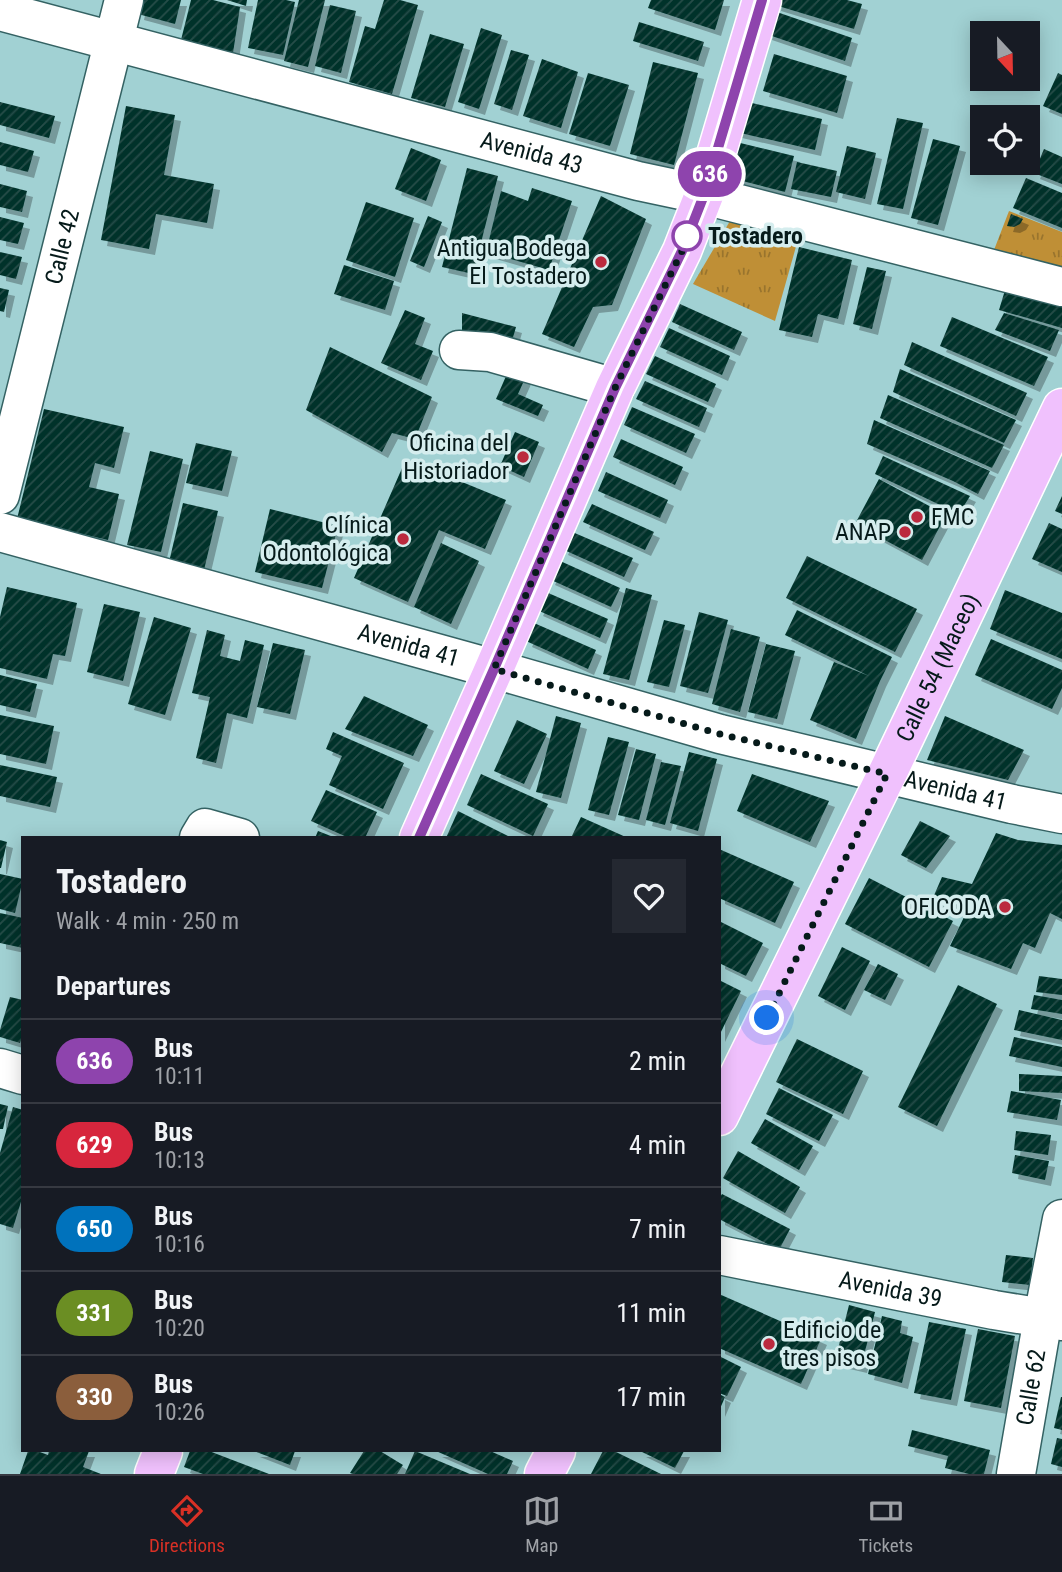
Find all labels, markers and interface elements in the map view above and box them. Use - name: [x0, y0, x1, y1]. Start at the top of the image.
- north arrow: [970, 21, 1040, 91]
- map controls: [970, 21, 1040, 175]
- button: locate: [970, 105, 1040, 175]
- street label: Avenida 43: [477, 126, 586, 180]
- line badge: 636: [670, 151, 750, 197]
- text: 636: [692, 160, 728, 188]
- street label: Calle 42: [39, 206, 85, 287]
- marker: Tostadero: [672, 221, 702, 251]
- place label: Tostadero: [708, 222, 803, 250]
- place label: Antigua Bodega El Tostadero: [437, 234, 587, 290]
- marker: Antigua Bodega El Tostadero: [593, 254, 609, 270]
- place label: Oficina del Historiador: [403, 429, 509, 485]
- marker: Oficina del Historiador: [515, 449, 531, 465]
- place label: FMC: [931, 503, 974, 531]
- marker: FMC: [909, 509, 925, 525]
- place label: Clínica Odontológica: [263, 511, 389, 567]
- place label: ANAP: [835, 518, 891, 546]
- marker: ANAP: [897, 524, 913, 540]
- marker: Clínica Odontológica: [395, 531, 411, 547]
- street label: Calle 54 (Maceo): [890, 589, 985, 746]
- street label: Avenida 41: [355, 618, 463, 673]
- street label: Avenida 41: [901, 765, 1010, 816]
- button: heart: [612, 859, 686, 933]
- text: Tostadero: [56, 862, 187, 901]
- place label: OFICODA: [904, 893, 991, 921]
- marker: OFICODA: [997, 899, 1013, 915]
- text: Walk · 4 min · 250 m: [56, 908, 239, 935]
- text: Departures: [56, 971, 171, 1001]
- your location: [749, 1000, 784, 1035]
- text: Bus: [154, 1033, 193, 1063]
- text: 2 min: [629, 1046, 686, 1076]
- text: 636: [76, 1047, 113, 1075]
- text: 10:11: [154, 1063, 205, 1090]
- text: Bus: [154, 1117, 193, 1147]
- text: 4 min: [629, 1130, 686, 1160]
- text: 629: [76, 1131, 113, 1159]
- text: 10:13: [154, 1147, 205, 1174]
- text: Bus: [154, 1201, 193, 1231]
- text: 7 min: [629, 1214, 686, 1244]
- text: 650: [76, 1215, 113, 1243]
- text: 10:16: [154, 1231, 205, 1258]
- street label: Avenida 39: [837, 1265, 945, 1313]
- text: Bus: [154, 1285, 193, 1315]
- text: 11 min: [616, 1298, 686, 1328]
- text: 331: [76, 1299, 113, 1327]
- text: 10:20: [154, 1315, 205, 1342]
- place label: Edificio de tres pisos: [783, 1316, 881, 1372]
- marker: Edificio de tres pisos: [761, 1336, 777, 1352]
- street label: Calle 62: [1011, 1347, 1051, 1427]
- text: Bus: [154, 1369, 193, 1399]
- text: 17 min: [616, 1382, 686, 1412]
- text: 330: [76, 1383, 113, 1411]
- text: 10:26: [154, 1399, 205, 1426]
- tab: Directions: [149, 1492, 225, 1557]
- tab: Map: [523, 1492, 561, 1557]
- tab: Tickets: [858, 1492, 913, 1557]

